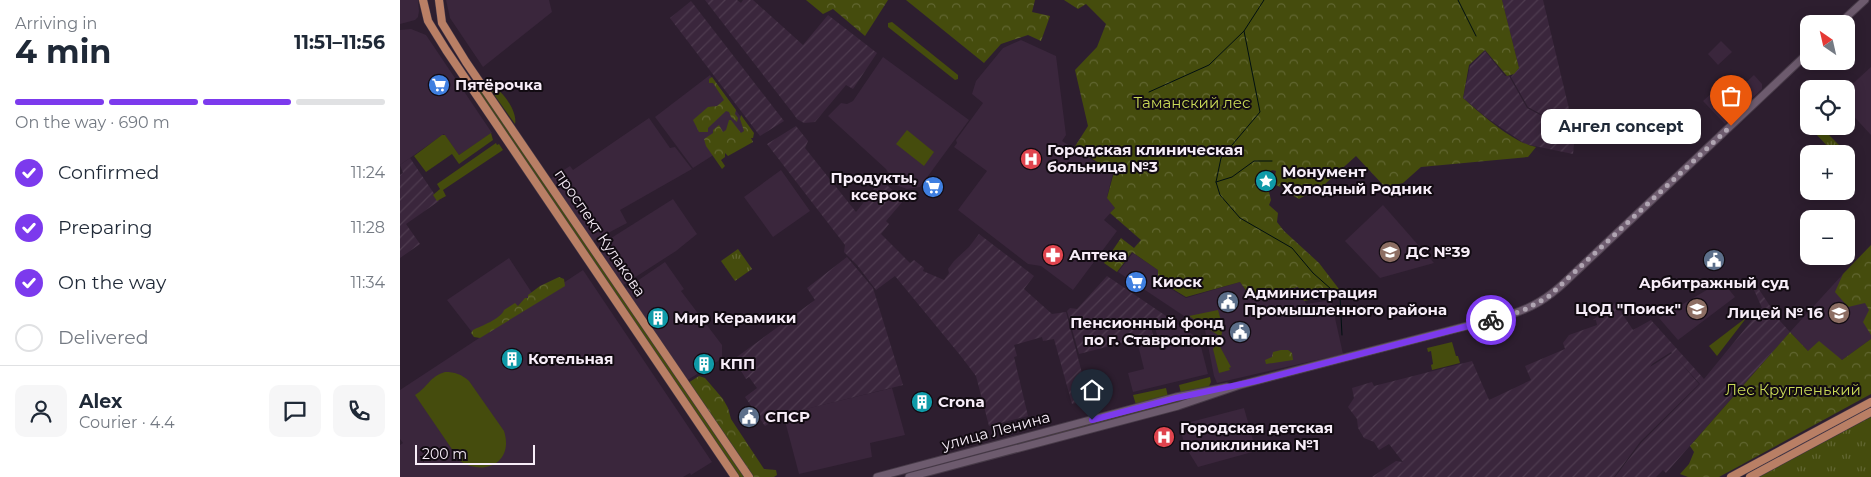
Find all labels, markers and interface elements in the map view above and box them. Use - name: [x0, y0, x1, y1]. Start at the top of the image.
- text: Arriving in: [15, 14, 97, 33]
- north arrow: [1800, 15, 1855, 70]
- map controls: [1800, 15, 1855, 265]
- text: 11:51–11:56: [294, 31, 385, 54]
- text: 4 min: [15, 32, 111, 71]
- supermarket icon: Пятёрочка: [427, 73, 451, 97]
- place label: Пятёрочка: [455, 75, 542, 94]
- pin: [1710, 75, 1752, 126]
- button: locate: [1800, 80, 1855, 135]
- icon: bag: [1717, 82, 1745, 110]
- park label: Таманский лес: [1134, 93, 1250, 112]
- callout: Ангел concept: [1541, 108, 1701, 144]
- text: On the way · 690 m: [15, 113, 170, 132]
- text: Ангел concept: [1558, 117, 1684, 136]
- place label: Городская клиническая больница №3: [1047, 140, 1243, 176]
- button: +: [1800, 145, 1855, 200]
- hospital icon: Городская клиническая больница №3: [1019, 147, 1043, 171]
- icon: check: [15, 159, 43, 187]
- text: Confirmed: [58, 161, 159, 184]
- place label: Монумент Холодный Родник: [1282, 162, 1432, 198]
- text: 11:24: [351, 163, 385, 182]
- street label: проспект Кулакова: [551, 165, 650, 300]
- place label: Продукты, ксерокс: [831, 168, 917, 204]
- place icon: Монумент Холодный Родник: [1254, 169, 1278, 193]
- supermarket icon: Продукты, ксерокс: [921, 175, 945, 199]
- button: −: [1800, 210, 1855, 265]
- icon: check: [15, 214, 43, 242]
- text: Preparing: [58, 216, 153, 239]
- text: 11:28: [351, 218, 385, 237]
- school or university icon: ДС №39: [1378, 240, 1402, 264]
- place label: ДС №39: [1406, 242, 1470, 261]
- pharmacy icon: Аптека: [1041, 243, 1065, 267]
- place label: Аптека: [1069, 245, 1127, 264]
- public building icon: Арбитражный суд: [1702, 248, 1726, 272]
- icon: check: [15, 269, 43, 297]
- supermarket icon: Киоск: [1124, 270, 1148, 294]
- text: On the way: [58, 271, 166, 294]
- place label: Киоск: [1152, 272, 1202, 291]
- text: 11:34: [350, 273, 385, 292]
- place label: Арбитражный суд: [1639, 273, 1790, 292]
- place label: Администрация Промышленного района: [1244, 283, 1447, 319]
- public building icon: Администрация Промышленного района: [1216, 290, 1240, 314]
- courier: [1466, 295, 1516, 345]
- school or university icon: ЦОД "Поиск": [1685, 297, 1709, 321]
- place label: ЦОД "Поиск": [1575, 299, 1681, 318]
- school or university icon: Лицей № 16: [1827, 301, 1851, 325]
- place label: Лицей № 16: [1727, 303, 1823, 322]
- building icon: Мир Керамики: [646, 306, 670, 330]
- icon: bike: [1477, 306, 1505, 334]
- place label: Мир Керамики: [674, 308, 796, 327]
- place label: Пенсионный фонд по г. Ставрополю: [1070, 313, 1224, 349]
- public building icon: Пенсионный фонд по г. Ставрополю: [1228, 320, 1252, 344]
- text: Delivered: [58, 326, 149, 349]
- building icon: Котельная: [500, 347, 524, 371]
- place label: Котельная: [528, 349, 613, 368]
- building icon: КПП: [692, 352, 716, 376]
- place label: КПП: [720, 354, 755, 373]
- pin: [1071, 369, 1113, 420]
- icon: home: [1078, 376, 1106, 404]
- park label: Лес Кругленький: [1725, 380, 1861, 399]
- button: person: [15, 385, 67, 437]
- button: chat: [269, 385, 321, 437]
- button: phone: [333, 385, 385, 437]
- text: Alex: [79, 390, 122, 413]
- building icon: Crona: [910, 390, 934, 414]
- place label: Crona: [938, 392, 985, 411]
- public building icon: СПСР: [737, 405, 761, 429]
- place label: СПСР: [765, 407, 810, 426]
- street label: улица Ленина: [939, 407, 1052, 454]
- text: Courier · 4.4: [79, 413, 175, 432]
- place label: Городская детская поликлиника №1: [1180, 418, 1333, 454]
- hospital icon: Городская детская поликлиника №1: [1152, 425, 1176, 449]
- scale bar: [415, 442, 535, 465]
- text: 200 m: [422, 445, 467, 463]

